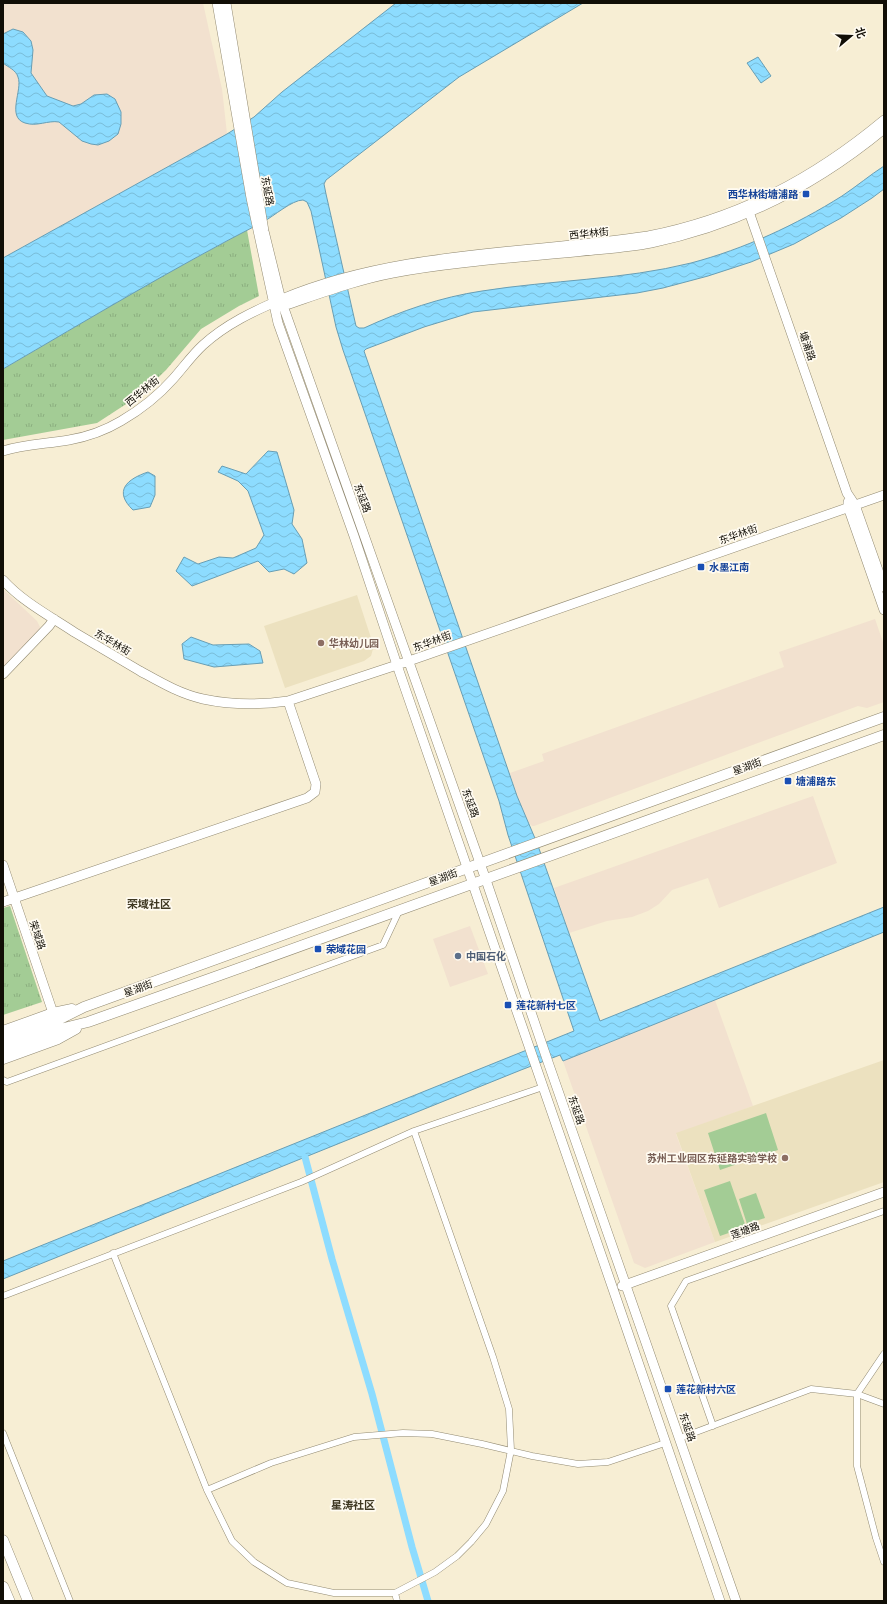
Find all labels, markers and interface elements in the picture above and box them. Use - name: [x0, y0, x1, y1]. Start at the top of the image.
- north arrow: [831, 16, 871, 56]
- text: 北: [852, 25, 869, 40]
- street label: 东延路: [259, 175, 277, 207]
- place label: 西华林街塘浦路: [728, 188, 799, 201]
- marker: 西华林街塘浦路: [801, 189, 811, 199]
- street label: 西华林街: [568, 225, 610, 242]
- street label: 塘浦路: [796, 330, 819, 362]
- street label: 西华林街: [123, 374, 162, 409]
- street label: 东延路: [351, 482, 374, 514]
- street label: 东华林街: [717, 522, 759, 547]
- place label: 水墨江南: [709, 561, 749, 574]
- marker: 水墨江南: [696, 562, 706, 572]
- street label: 东华林街: [92, 627, 133, 658]
- street label: 东华林街: [411, 629, 453, 654]
- place label: 华林幼儿园: [329, 637, 379, 650]
- marker: 华林幼儿园: [316, 638, 326, 648]
- street label: 星湖街: [731, 755, 763, 778]
- place label: 塘浦路东: [796, 775, 836, 788]
- marker: 塘浦路东: [783, 776, 793, 786]
- street label: 东延路: [459, 787, 482, 819]
- street label: 星湖街: [427, 866, 459, 889]
- district label: 荣域社区: [127, 897, 171, 911]
- street label: 荣域路: [26, 919, 49, 951]
- place label: 荣域花园: [326, 943, 366, 956]
- marker: 荣域花园: [313, 944, 323, 954]
- place label: 中国石化: [466, 950, 506, 963]
- marker: 中国石化: [453, 951, 463, 961]
- street label: 星湖街: [122, 977, 154, 1000]
- place label: 莲花新村七区: [516, 999, 576, 1012]
- marker: 莲花新村七区: [503, 1000, 513, 1010]
- street label: 东延路: [565, 1094, 588, 1126]
- place label: 苏州工业园区东延路实验学校: [647, 1152, 777, 1165]
- marker: 苏州工业园区东延路实验学校: [780, 1153, 790, 1163]
- street label: 莲塘路: [729, 1219, 761, 1242]
- place label: 莲花新村六区: [676, 1383, 736, 1396]
- marker: 莲花新村六区: [663, 1384, 673, 1394]
- street label: 东延路: [676, 1411, 699, 1443]
- district label: 星涛社区: [331, 1498, 375, 1512]

